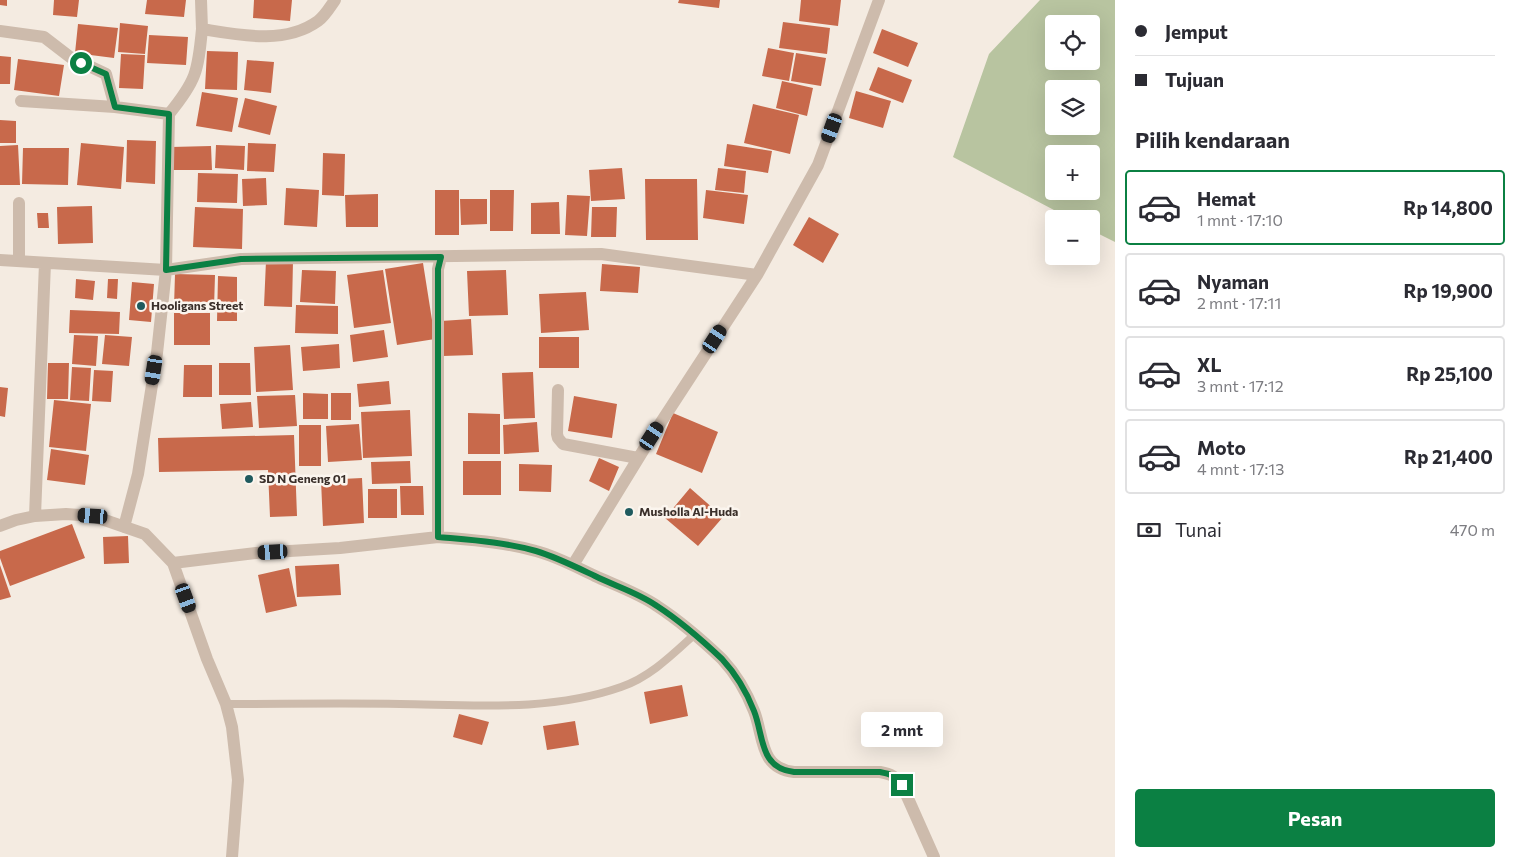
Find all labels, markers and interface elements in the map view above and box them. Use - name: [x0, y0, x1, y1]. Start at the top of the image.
- map controls: [1045, 15, 1100, 265]
- button: locate: [1045, 15, 1100, 70]
- text: Jemput: [1165, 20, 1228, 43]
- route start: [70, 52, 92, 74]
- text: Tujuan: [1165, 68, 1224, 91]
- button: layers: [1045, 80, 1100, 135]
- car: [819, 111, 844, 145]
- text: Pilih kendaraan: [1135, 126, 1290, 153]
- button: +: [1045, 145, 1100, 200]
- icon: car: [1137, 185, 1182, 230]
- text: Hemat: [1197, 187, 1256, 210]
- text: Rp 14,800: [1403, 196, 1493, 219]
- button: −: [1045, 210, 1100, 265]
- text: 1 mnt · 17:10: [1197, 210, 1283, 229]
- icon: car: [1137, 268, 1182, 313]
- text: Nyaman: [1197, 270, 1269, 293]
- text: Rp 19,900: [1403, 279, 1493, 302]
- text: 2 mnt · 17:11: [1197, 293, 1281, 312]
- place label: Hooligans Street: [151, 298, 243, 312]
- marker: Hooligans Street: [135, 300, 147, 312]
- car: [700, 322, 729, 356]
- icon: car: [1137, 351, 1182, 396]
- text: XL: [1197, 353, 1222, 376]
- car: [144, 354, 163, 386]
- text: Rp 25,100: [1406, 362, 1493, 385]
- text: 3 mnt · 17:12: [1197, 376, 1284, 395]
- car: [637, 419, 666, 453]
- icon: car: [1137, 434, 1182, 479]
- text: Moto: [1197, 436, 1246, 459]
- text: Rp 21,400: [1404, 445, 1493, 468]
- text: 4 mnt · 17:13: [1197, 459, 1284, 478]
- place label: SD N Geneng 01: [259, 471, 346, 485]
- marker: SD N Geneng 01: [243, 473, 255, 485]
- place label: Musholla Al-Huda: [639, 504, 738, 518]
- marker: Musholla Al-Huda: [623, 506, 635, 518]
- car: [77, 507, 108, 525]
- icon: cash: [1135, 516, 1163, 544]
- text: Tunai: [1175, 518, 1222, 541]
- text: 470 m: [1450, 520, 1495, 539]
- car: [257, 544, 288, 560]
- car: [173, 581, 198, 615]
- callout: 2 mnt: [861, 712, 943, 748]
- text: 2 mnt: [881, 720, 923, 739]
- route end: [891, 774, 913, 796]
- button: Pesan: [1135, 789, 1495, 847]

